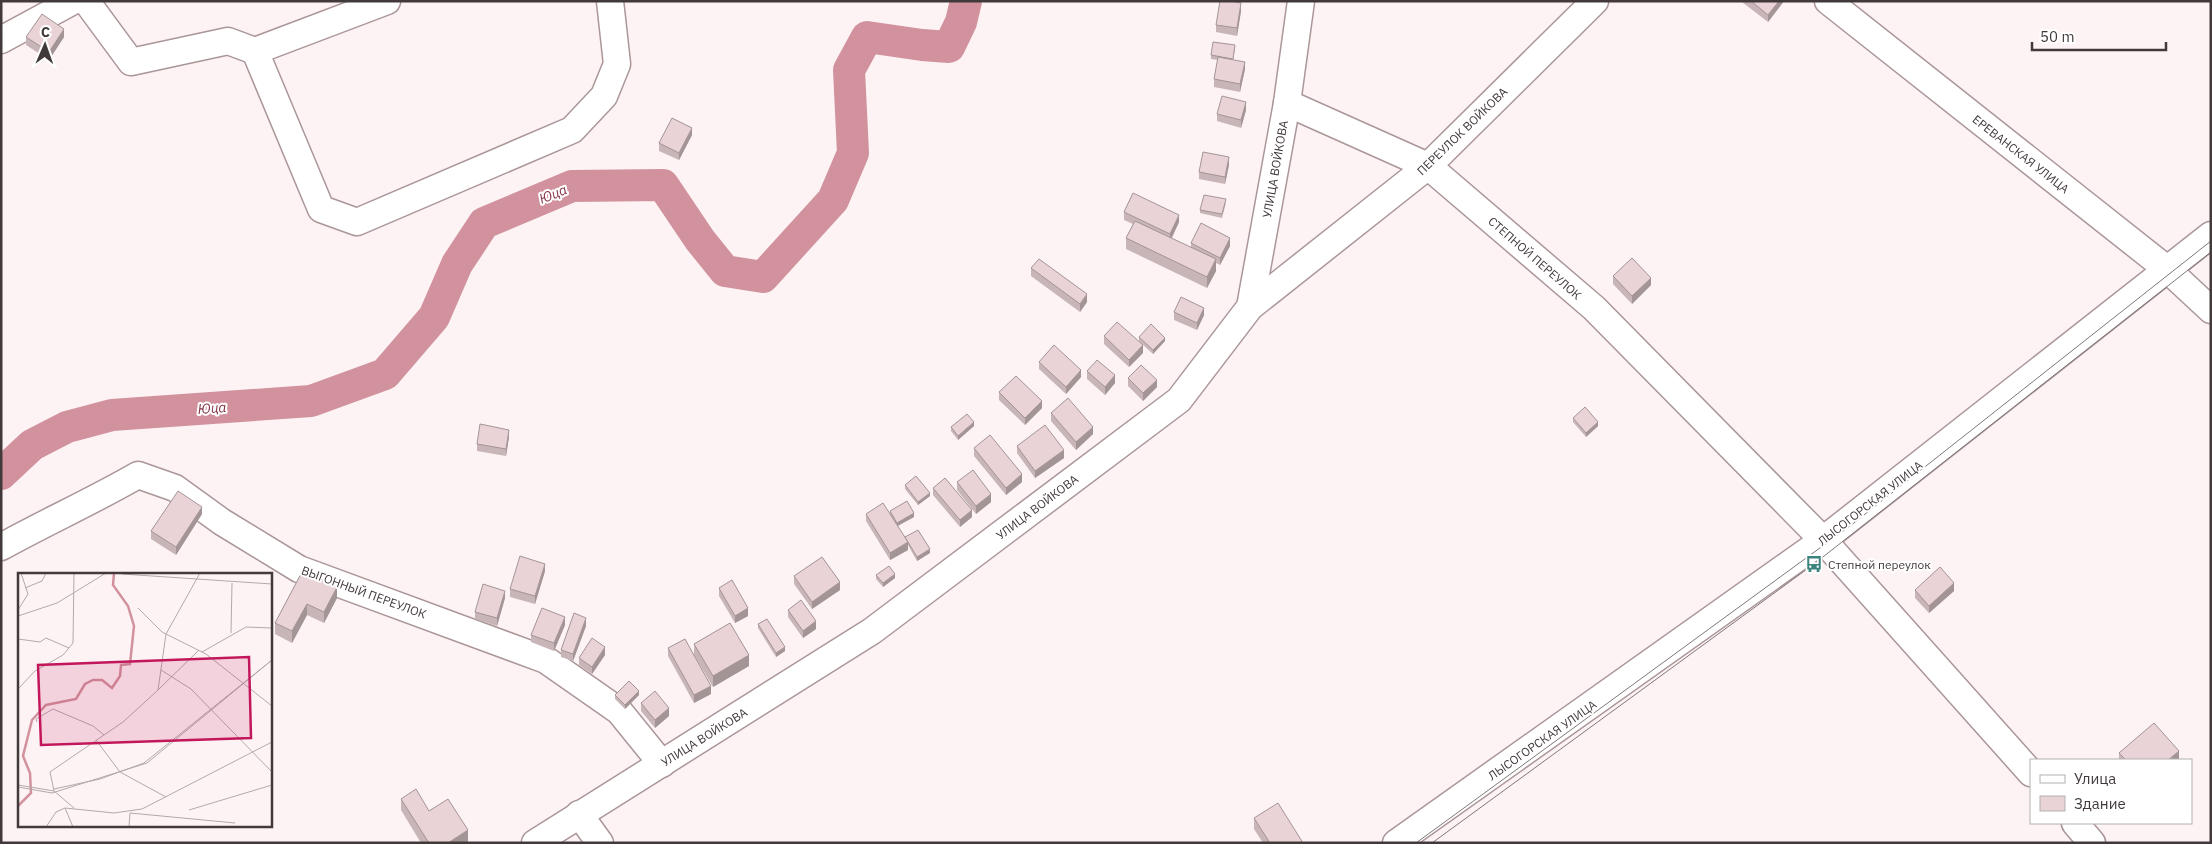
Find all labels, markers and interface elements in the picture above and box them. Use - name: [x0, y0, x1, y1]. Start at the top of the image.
- north arrow: [20, 20, 70, 70]
- scale bar: [2032, 20, 2166, 52]
- text: С: [41, 23, 50, 41]
- text: 50 m: [2040, 27, 2075, 46]
- street label: ПЕРЕУЛОК ВОЙКОВА: [1414, 84, 1511, 178]
- street label: ЕРЕВАНСКАЯ УЛИЦА: [1970, 112, 2073, 197]
- street label: УЛИЦА ВОЙКОВА: [1259, 119, 1291, 219]
- water label: Юца: [536, 180, 570, 208]
- street label: СТЕПНОЙ ПЕРЕУЛОК: [1485, 213, 1585, 303]
- water label: Юца: [197, 398, 227, 418]
- street label: ЛЫСОГОРСКАЯ УЛИЦА: [1814, 457, 1926, 549]
- street label: УЛИЦА ВОЙКОВА: [993, 471, 1081, 543]
- bus stop icon: Степной переулок: [1804, 554, 1824, 574]
- place label: Степной переулок: [1828, 557, 1931, 572]
- street label: ВЫГОННЫЙ ПЕРЕУЛОК: [299, 562, 429, 622]
- inset map: [18, 573, 271, 826]
- street label: ЛЫСОГОРСКАЯ УЛИЦА: [1485, 697, 1599, 783]
- street label: УЛИЦА ВОЙКОВА: [658, 704, 750, 770]
- legend: [2030, 759, 2192, 824]
- text: Улица: [2074, 769, 2116, 788]
- text: Здание: [2074, 794, 2126, 813]

